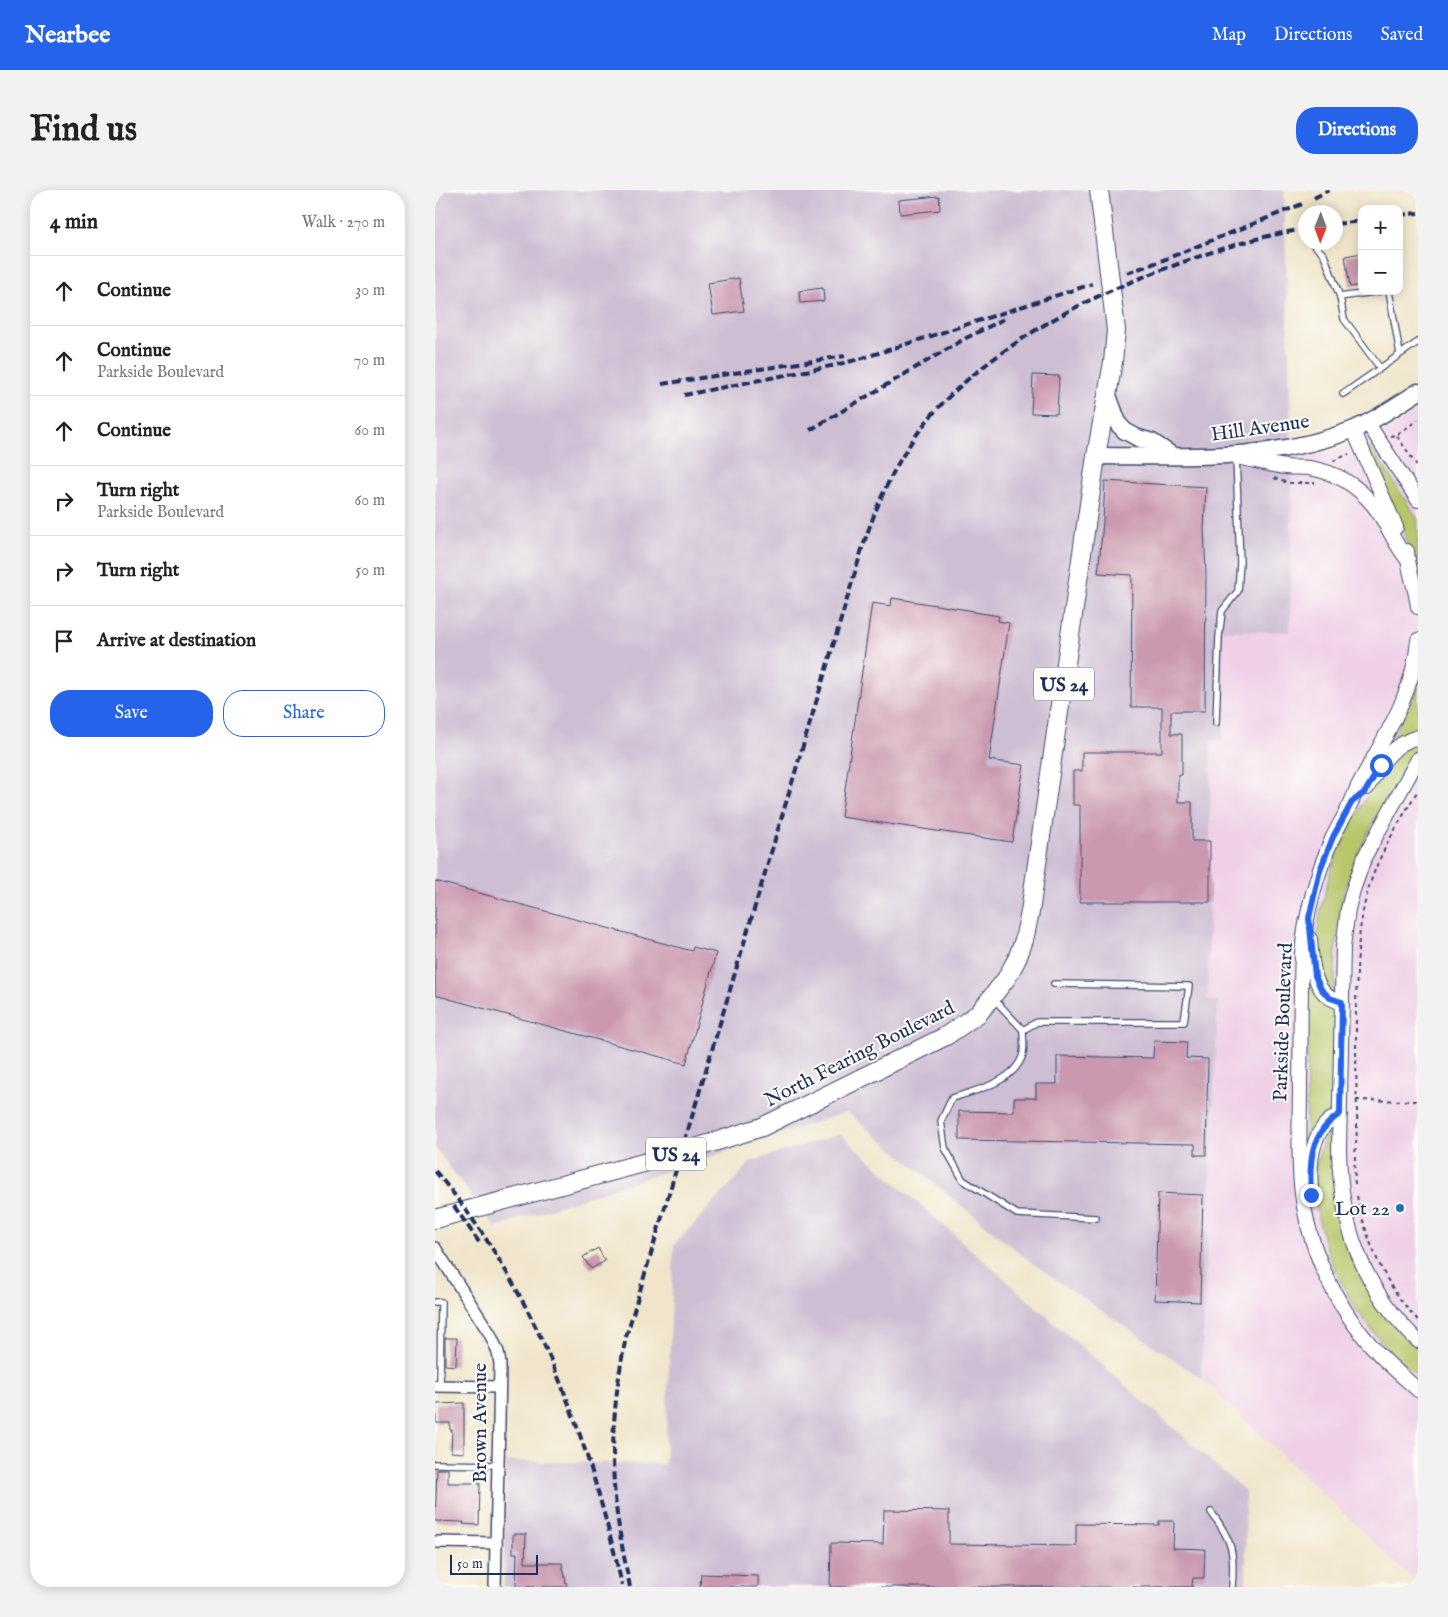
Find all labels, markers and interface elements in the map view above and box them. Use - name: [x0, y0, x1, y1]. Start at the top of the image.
- text: Nearbee: [25, 20, 110, 51]
- text: Map: [1212, 24, 1246, 47]
- text: Directions: [1274, 24, 1352, 47]
- text: Saved: [1380, 24, 1423, 47]
- button: Directions: [1296, 107, 1418, 154]
- text: Find us: [30, 108, 137, 153]
- north arrow: [1298, 205, 1343, 250]
- map controls: [1358, 205, 1403, 295]
- button: +: [1358, 205, 1403, 250]
- text: 4 min: [50, 209, 98, 236]
- text: Walk · 270 m: [302, 213, 385, 233]
- button: −: [1358, 250, 1403, 295]
- icon: ahead: [50, 277, 78, 305]
- text: Continue: [97, 279, 171, 303]
- text: 30 m: [355, 281, 385, 301]
- text: Continue: [97, 339, 171, 363]
- icon: ahead: [50, 347, 78, 375]
- text: 70 m: [354, 351, 385, 371]
- text: Parkside Boulevard: [97, 363, 224, 383]
- street label: Hill Avenue: [1209, 409, 1311, 448]
- icon: ahead: [50, 417, 78, 445]
- text: Continue: [97, 419, 171, 443]
- text: 60 m: [355, 421, 385, 441]
- text: Turn right: [97, 479, 179, 503]
- icon: right: [50, 487, 78, 515]
- text: 60 m: [355, 491, 385, 511]
- text: Parkside Boulevard: [97, 503, 224, 523]
- icon: right: [50, 557, 78, 585]
- text: Turn right: [97, 559, 179, 583]
- text: 50 m: [356, 561, 385, 581]
- icon: arrive: [50, 627, 78, 655]
- text: Arrive at destination: [97, 629, 256, 653]
- road number: US 24: [1034, 668, 1094, 700]
- button: Save: [50, 690, 213, 737]
- button: Share: [223, 690, 385, 737]
- route start: [1370, 754, 1393, 777]
- street label: Parkside Boulevard: [1268, 942, 1299, 1102]
- street label: North Fearing Boulevard: [760, 995, 959, 1113]
- road number: US 24: [646, 1138, 706, 1171]
- route end: [1300, 1184, 1323, 1207]
- place label: Lot 22: [1335, 1197, 1390, 1222]
- marker: Lot 22: [1394, 1202, 1406, 1214]
- street label: Brown Avenue: [468, 1363, 493, 1483]
- scale bar: [450, 1552, 537, 1575]
- text: 50 m: [457, 1555, 483, 1573]

